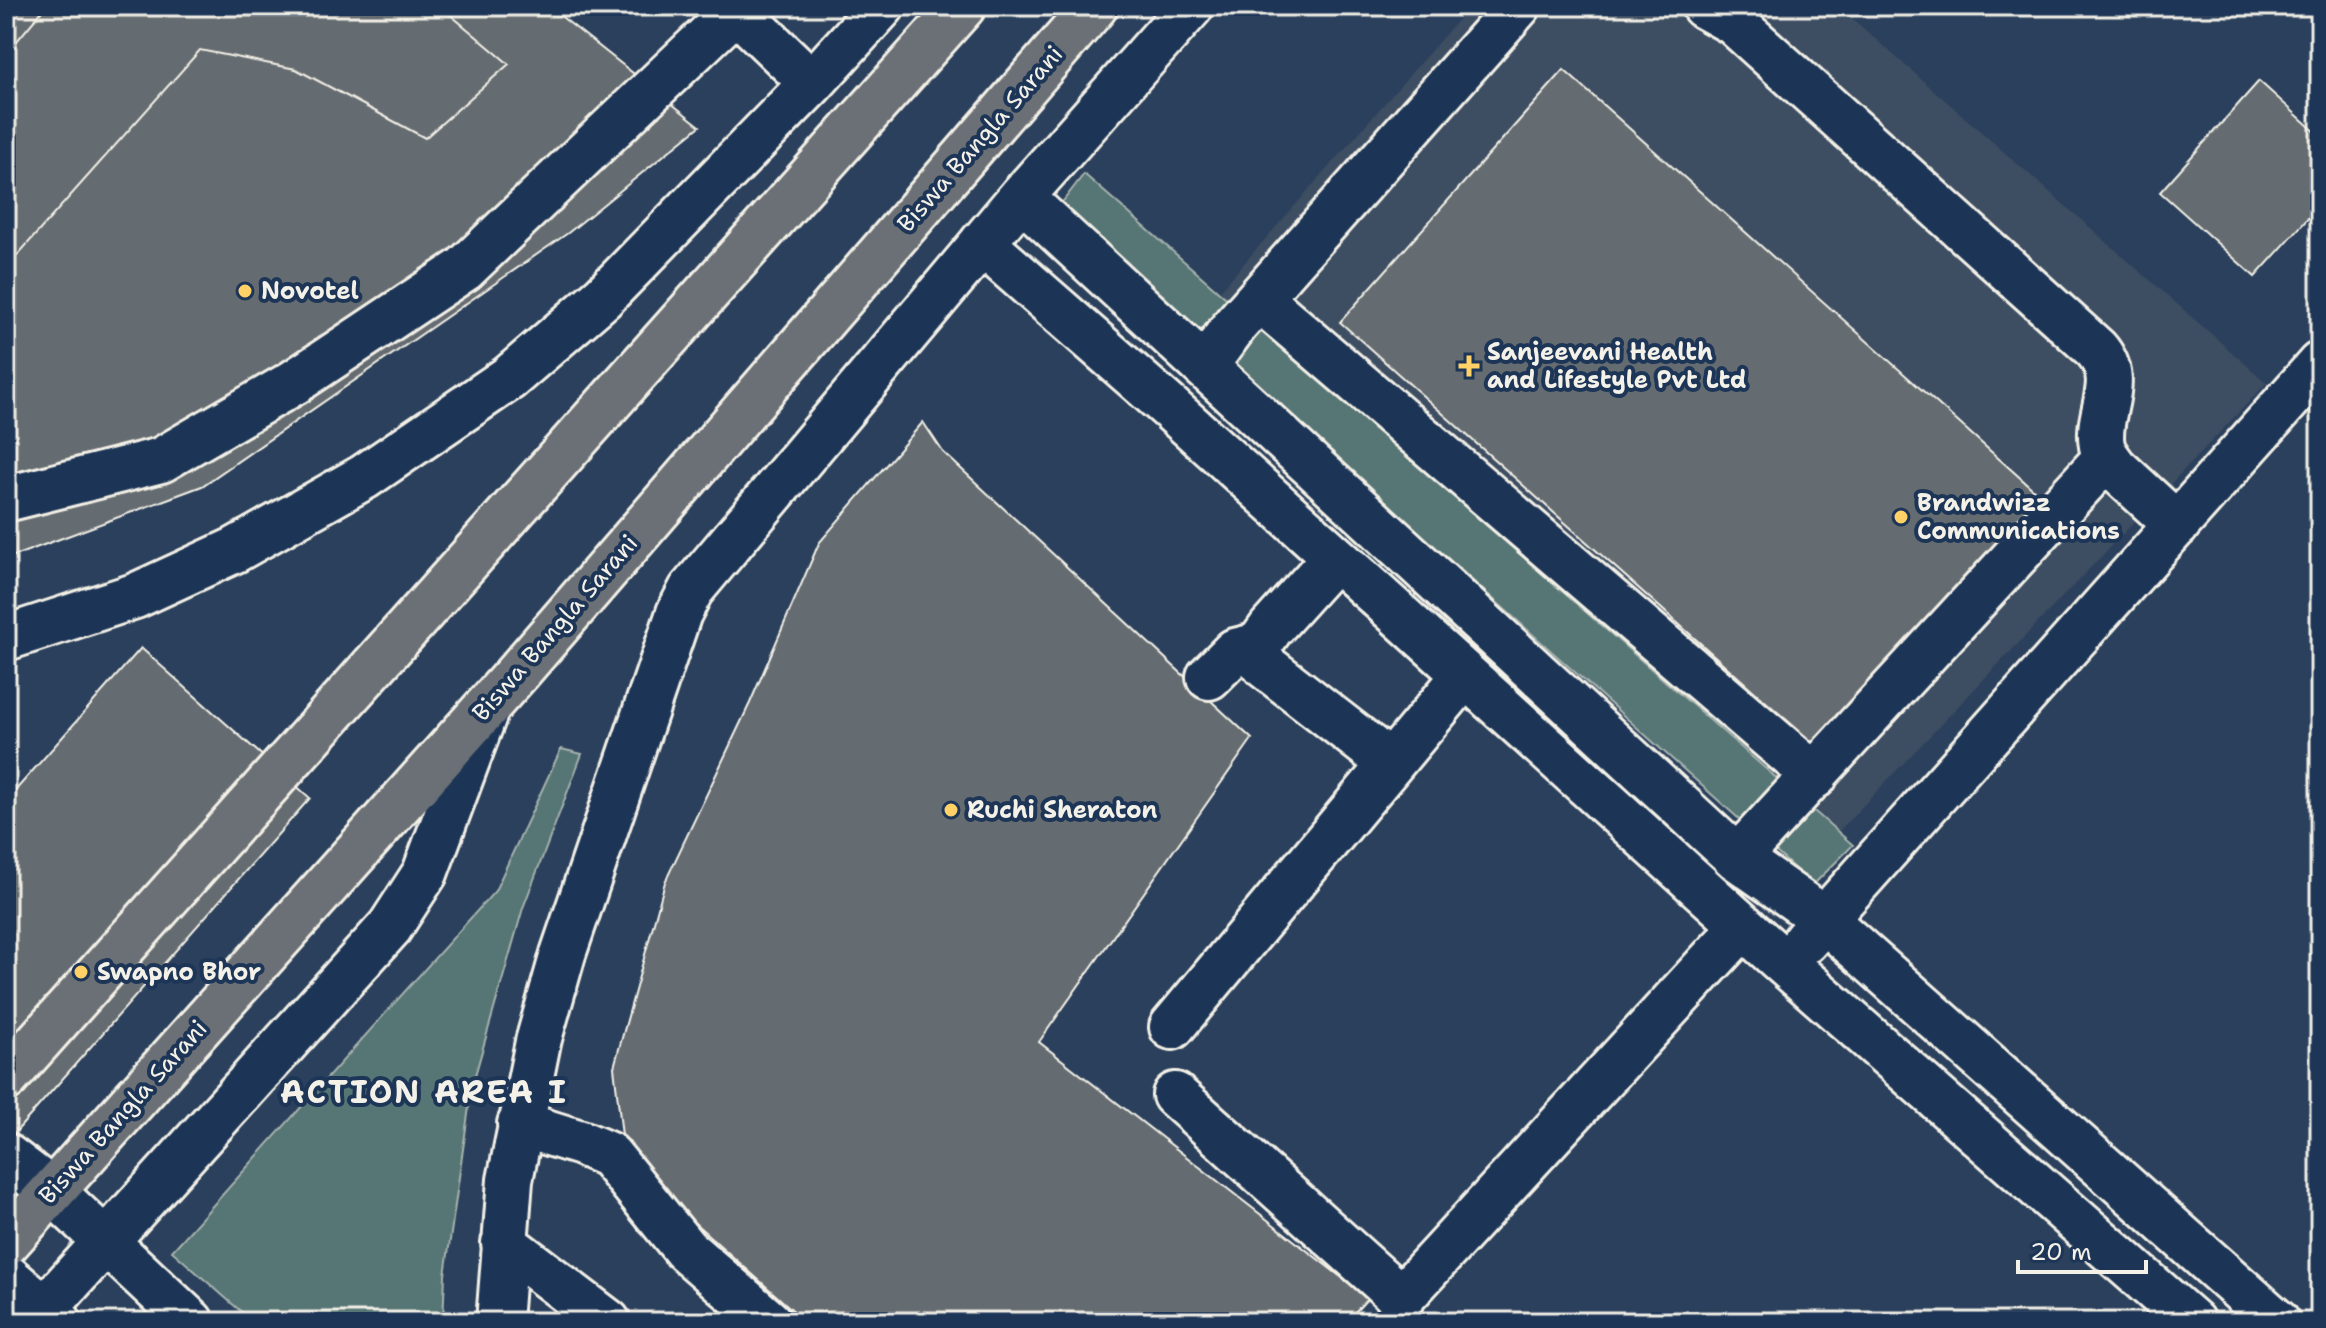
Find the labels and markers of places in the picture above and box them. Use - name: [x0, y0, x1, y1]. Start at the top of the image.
- place label: Novotel: [261, 275, 359, 307]
- marker: Novotel: [236, 282, 254, 300]
- place label: Sanjeevani Health and Lifestyle Pvt Ltd: [1487, 336, 1747, 396]
- marker: Sanjeevani Health and Lifestyle Pvt Ltd: [1458, 355, 1480, 377]
- place label: Brandwizz Communications: [1917, 487, 2120, 547]
- marker: Brandwizz Communications: [1892, 508, 1910, 526]
- place label: Ruchi Sheraton: [967, 794, 1158, 826]
- marker: Ruchi Sheraton: [942, 801, 960, 819]
- place label: Swapno Bhor: [97, 956, 261, 988]
- marker: Swapno Bhor: [72, 963, 90, 981]

